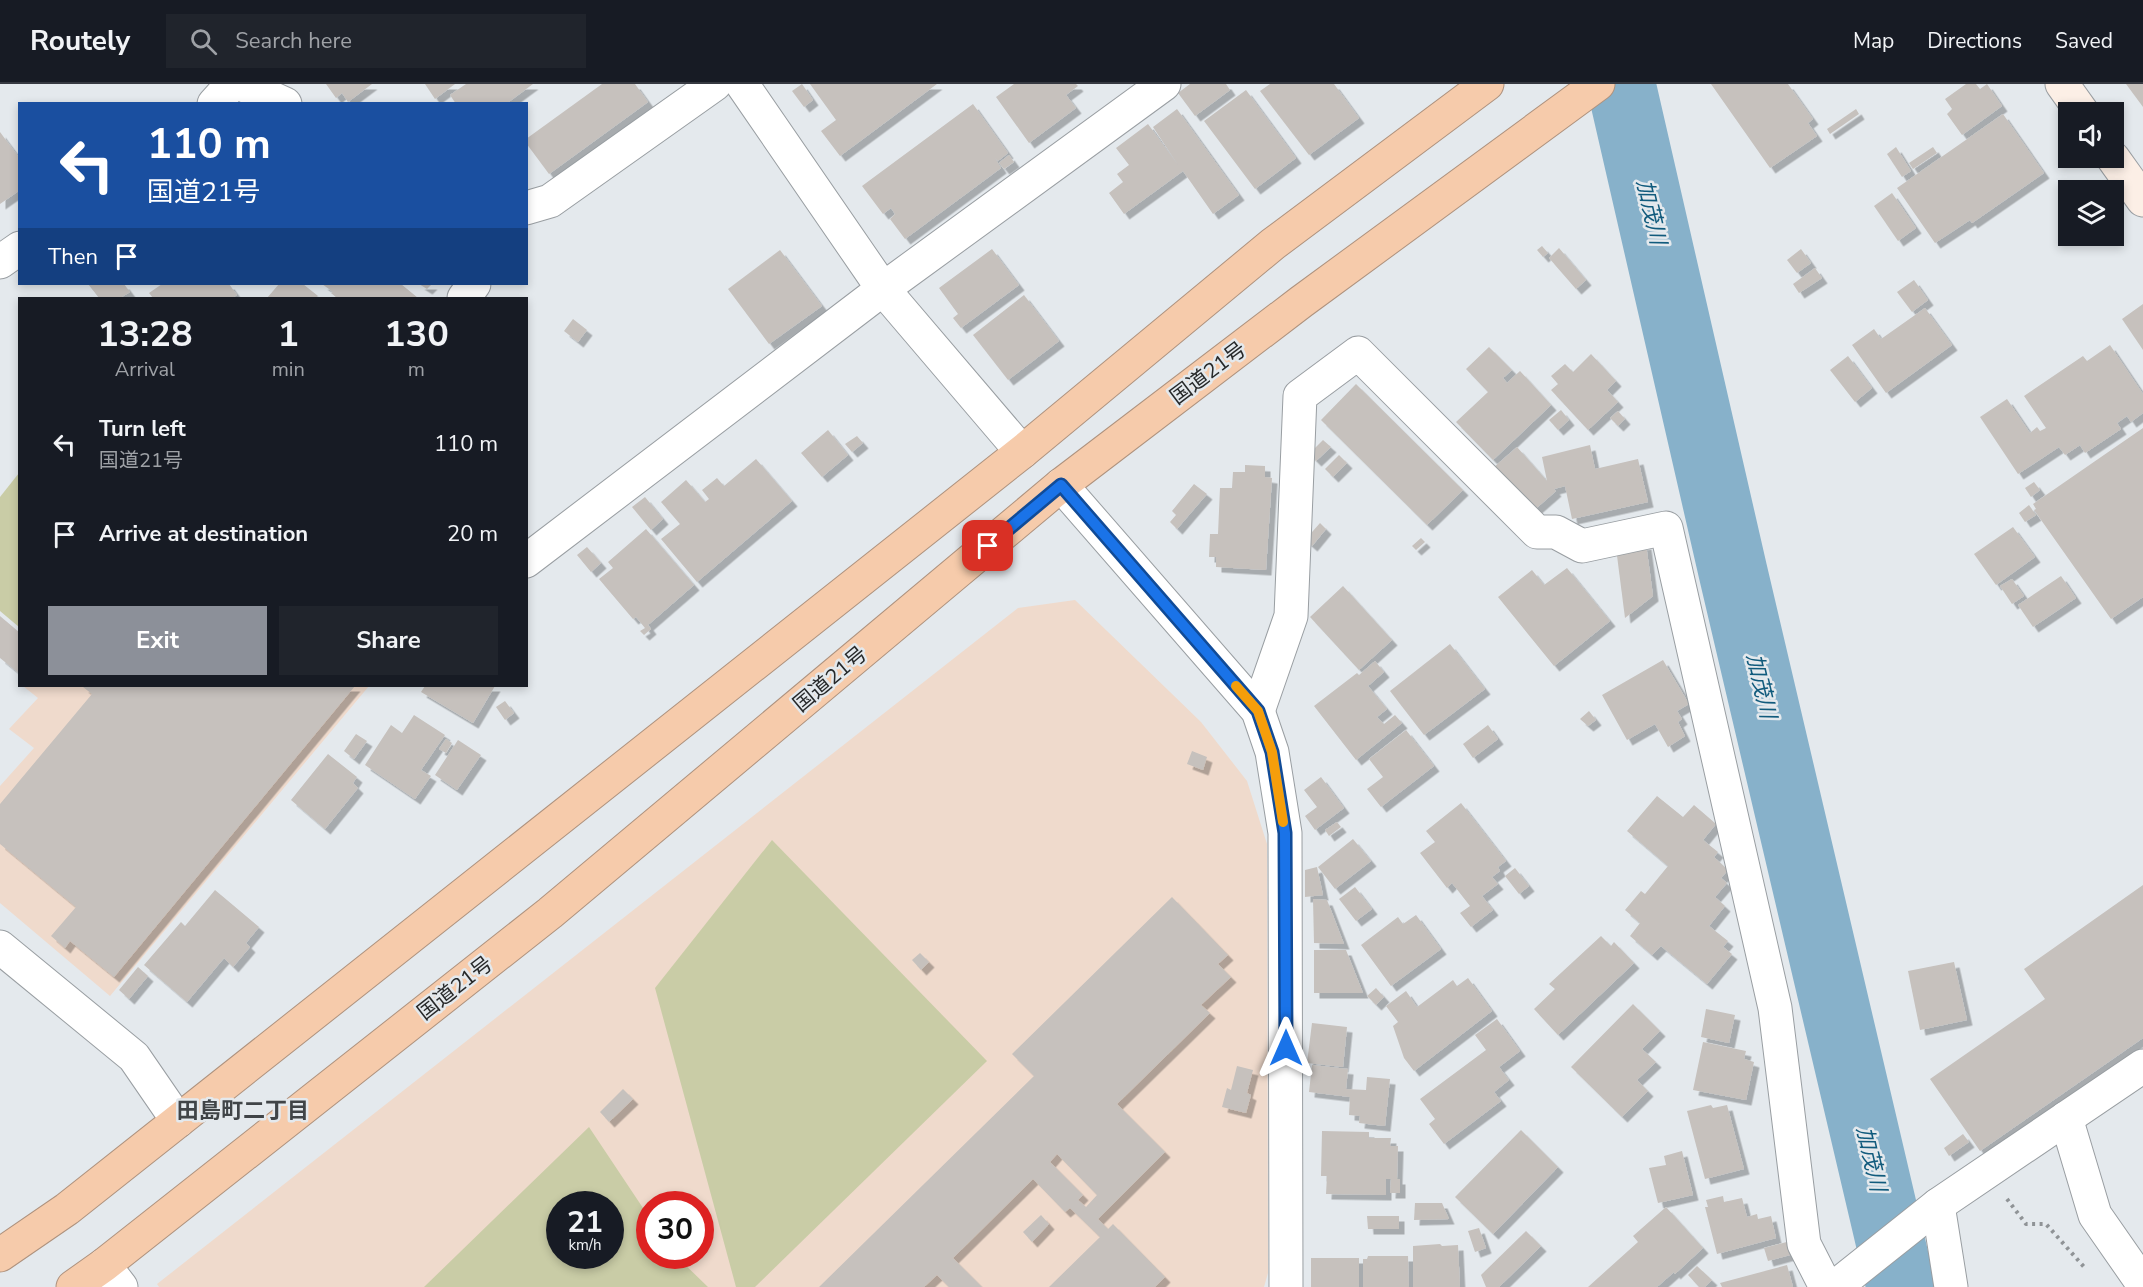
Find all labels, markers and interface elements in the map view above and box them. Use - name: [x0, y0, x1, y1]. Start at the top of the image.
- search box: [166, 14, 586, 68]
- text: Routely: [30, 22, 130, 60]
- icon: search: [187, 25, 220, 58]
- text: Search here: [235, 26, 352, 56]
- text: Map: [1853, 27, 1894, 55]
- text: Directions: [1927, 27, 2022, 55]
- text: Saved: [2055, 27, 2113, 55]
- map controls: [2058, 102, 2124, 246]
- button: sound: [2058, 102, 2124, 168]
- text: 110 m: [147, 116, 271, 173]
- icon: left: [48, 126, 126, 204]
- text: 国道21号: [147, 174, 260, 211]
- water label: 加茂川: [1629, 176, 1673, 249]
- button: layers: [2058, 180, 2124, 246]
- icon: arrive: [110, 240, 143, 273]
- text: Then: [48, 242, 98, 272]
- text: 13:28: [97, 310, 193, 359]
- text: 1: [277, 310, 299, 359]
- text: 130: [384, 310, 449, 359]
- street label: 国道21号: [1164, 335, 1252, 411]
- text: Arrival: [115, 356, 175, 383]
- text: min: [272, 356, 305, 383]
- text: m: [408, 356, 425, 383]
- text: Turn left: [99, 414, 186, 444]
- icon: left: [48, 428, 81, 461]
- text: 110 m: [434, 429, 498, 459]
- text: 国道21号: [99, 447, 183, 474]
- icon: arrive: [48, 518, 81, 551]
- text: Arrive at destination: [99, 519, 308, 549]
- text: 20 m: [447, 519, 498, 549]
- pin: [962, 520, 1013, 571]
- icon: arrive: [971, 529, 1004, 562]
- button: Exit: [48, 606, 267, 675]
- button: Share: [279, 606, 498, 675]
- street label: 国道21号: [787, 640, 873, 718]
- water label: 加茂川: [1739, 650, 1783, 723]
- street label: 国道21号: [412, 950, 498, 1026]
- position arrow: [1254, 1016, 1318, 1080]
- district label: 田島町二丁目: [177, 1096, 309, 1126]
- water label: 加茂川: [1849, 1123, 1893, 1196]
- speed limit sign: 30: [636, 1191, 714, 1269]
- text: 21: [567, 1202, 603, 1243]
- text: km/h: [568, 1235, 602, 1255]

